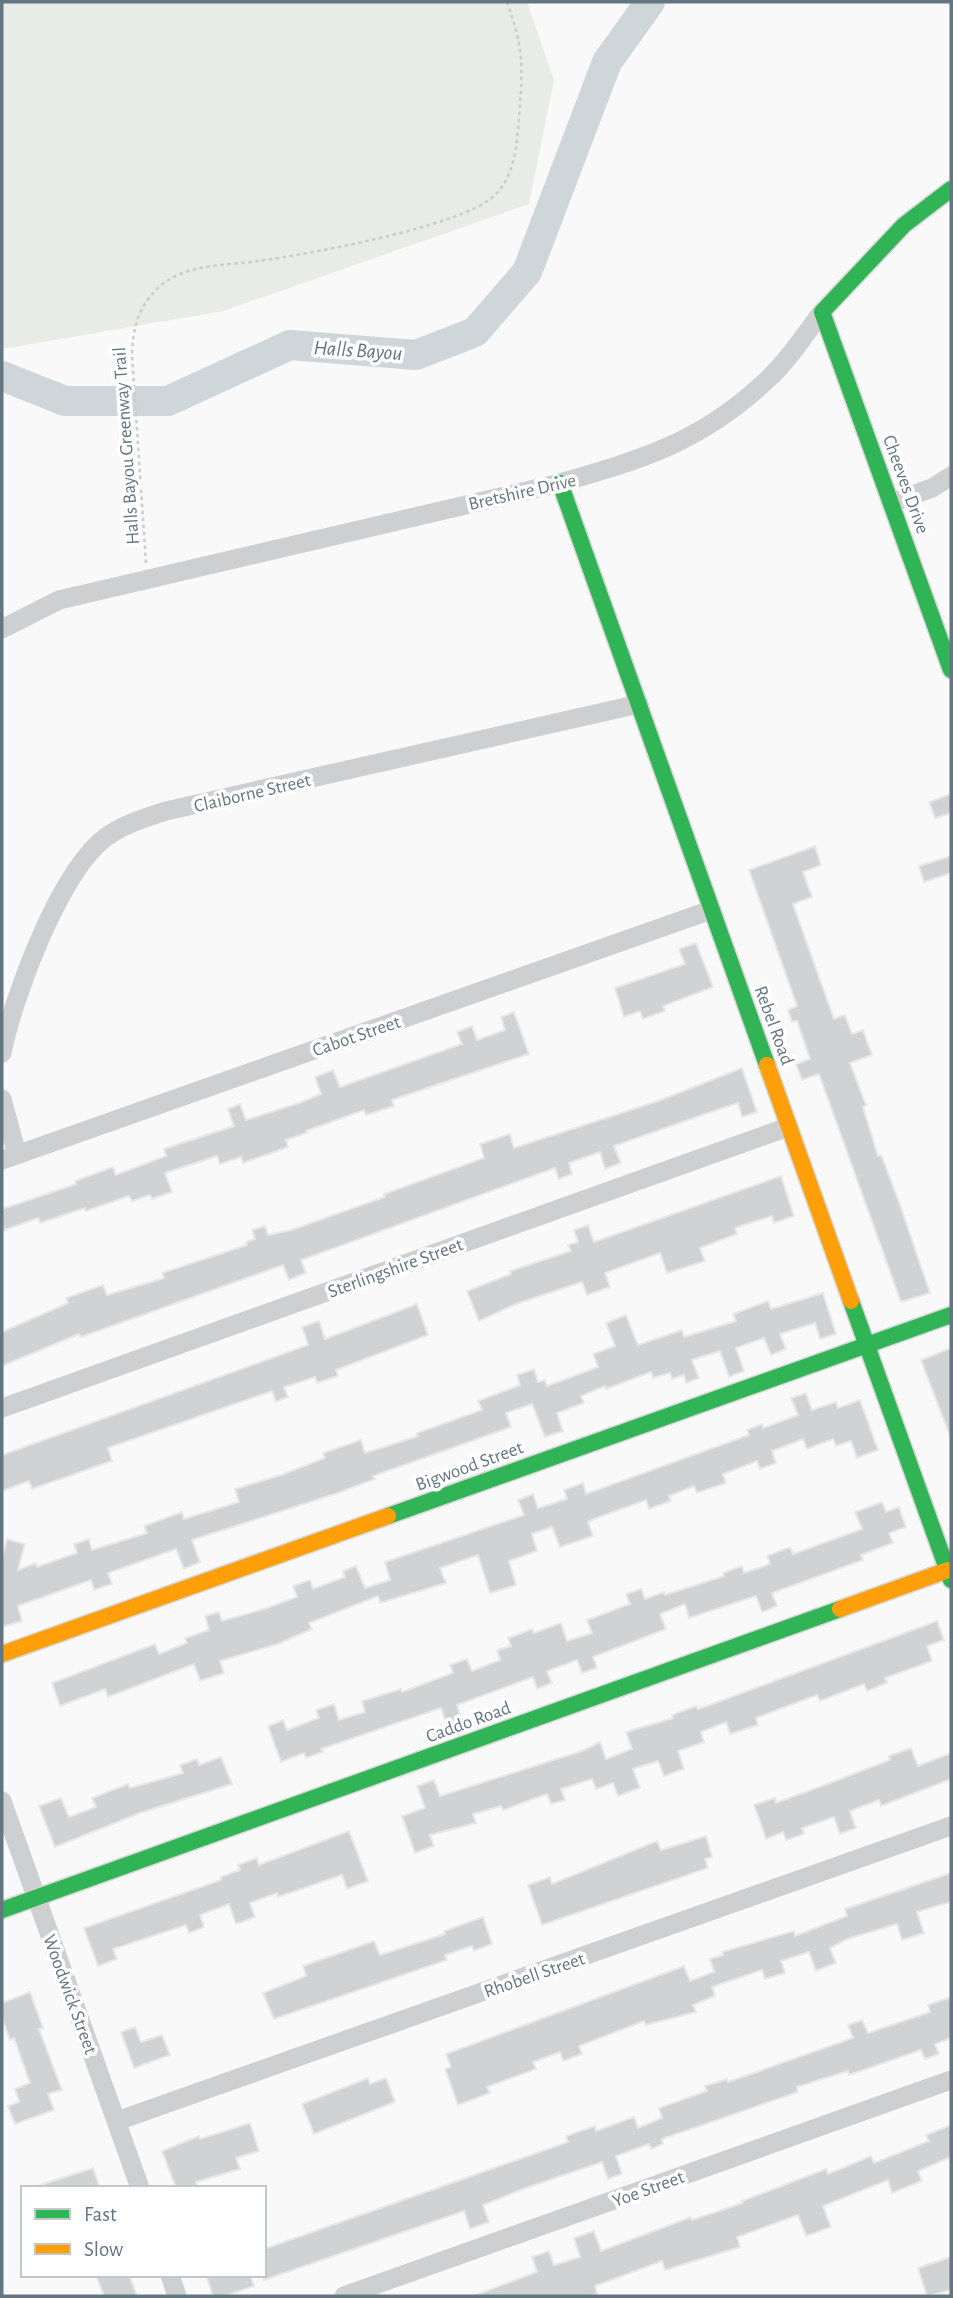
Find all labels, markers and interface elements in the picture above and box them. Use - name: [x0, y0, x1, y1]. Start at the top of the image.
- water label: Halls Bayou: [313, 337, 403, 364]
- street label: Halls Bayou Greenway Trail: [110, 346, 143, 545]
- street label: Cheeves Drive: [879, 433, 932, 536]
- street label: Bretshire Drive: [467, 471, 578, 514]
- street label: Claiborne Street: [192, 771, 313, 816]
- street label: Rebel Road: [751, 983, 797, 1068]
- street label: Cabot Street: [310, 1013, 403, 1060]
- street label: Sterlingshire Street: [325, 1235, 466, 1302]
- street label: Bigwood Street: [413, 1438, 526, 1495]
- street label: Caddo Road: [424, 1698, 514, 1746]
- street label: Woodwick Street: [39, 1932, 100, 2057]
- street label: Rhobell Street: [482, 1949, 587, 2002]
- street label: Yoe Street: [610, 2168, 687, 2211]
- legend: [21, 2186, 266, 2277]
- text: Fast: [84, 2204, 117, 2225]
- text: Slow: [84, 2239, 123, 2260]

